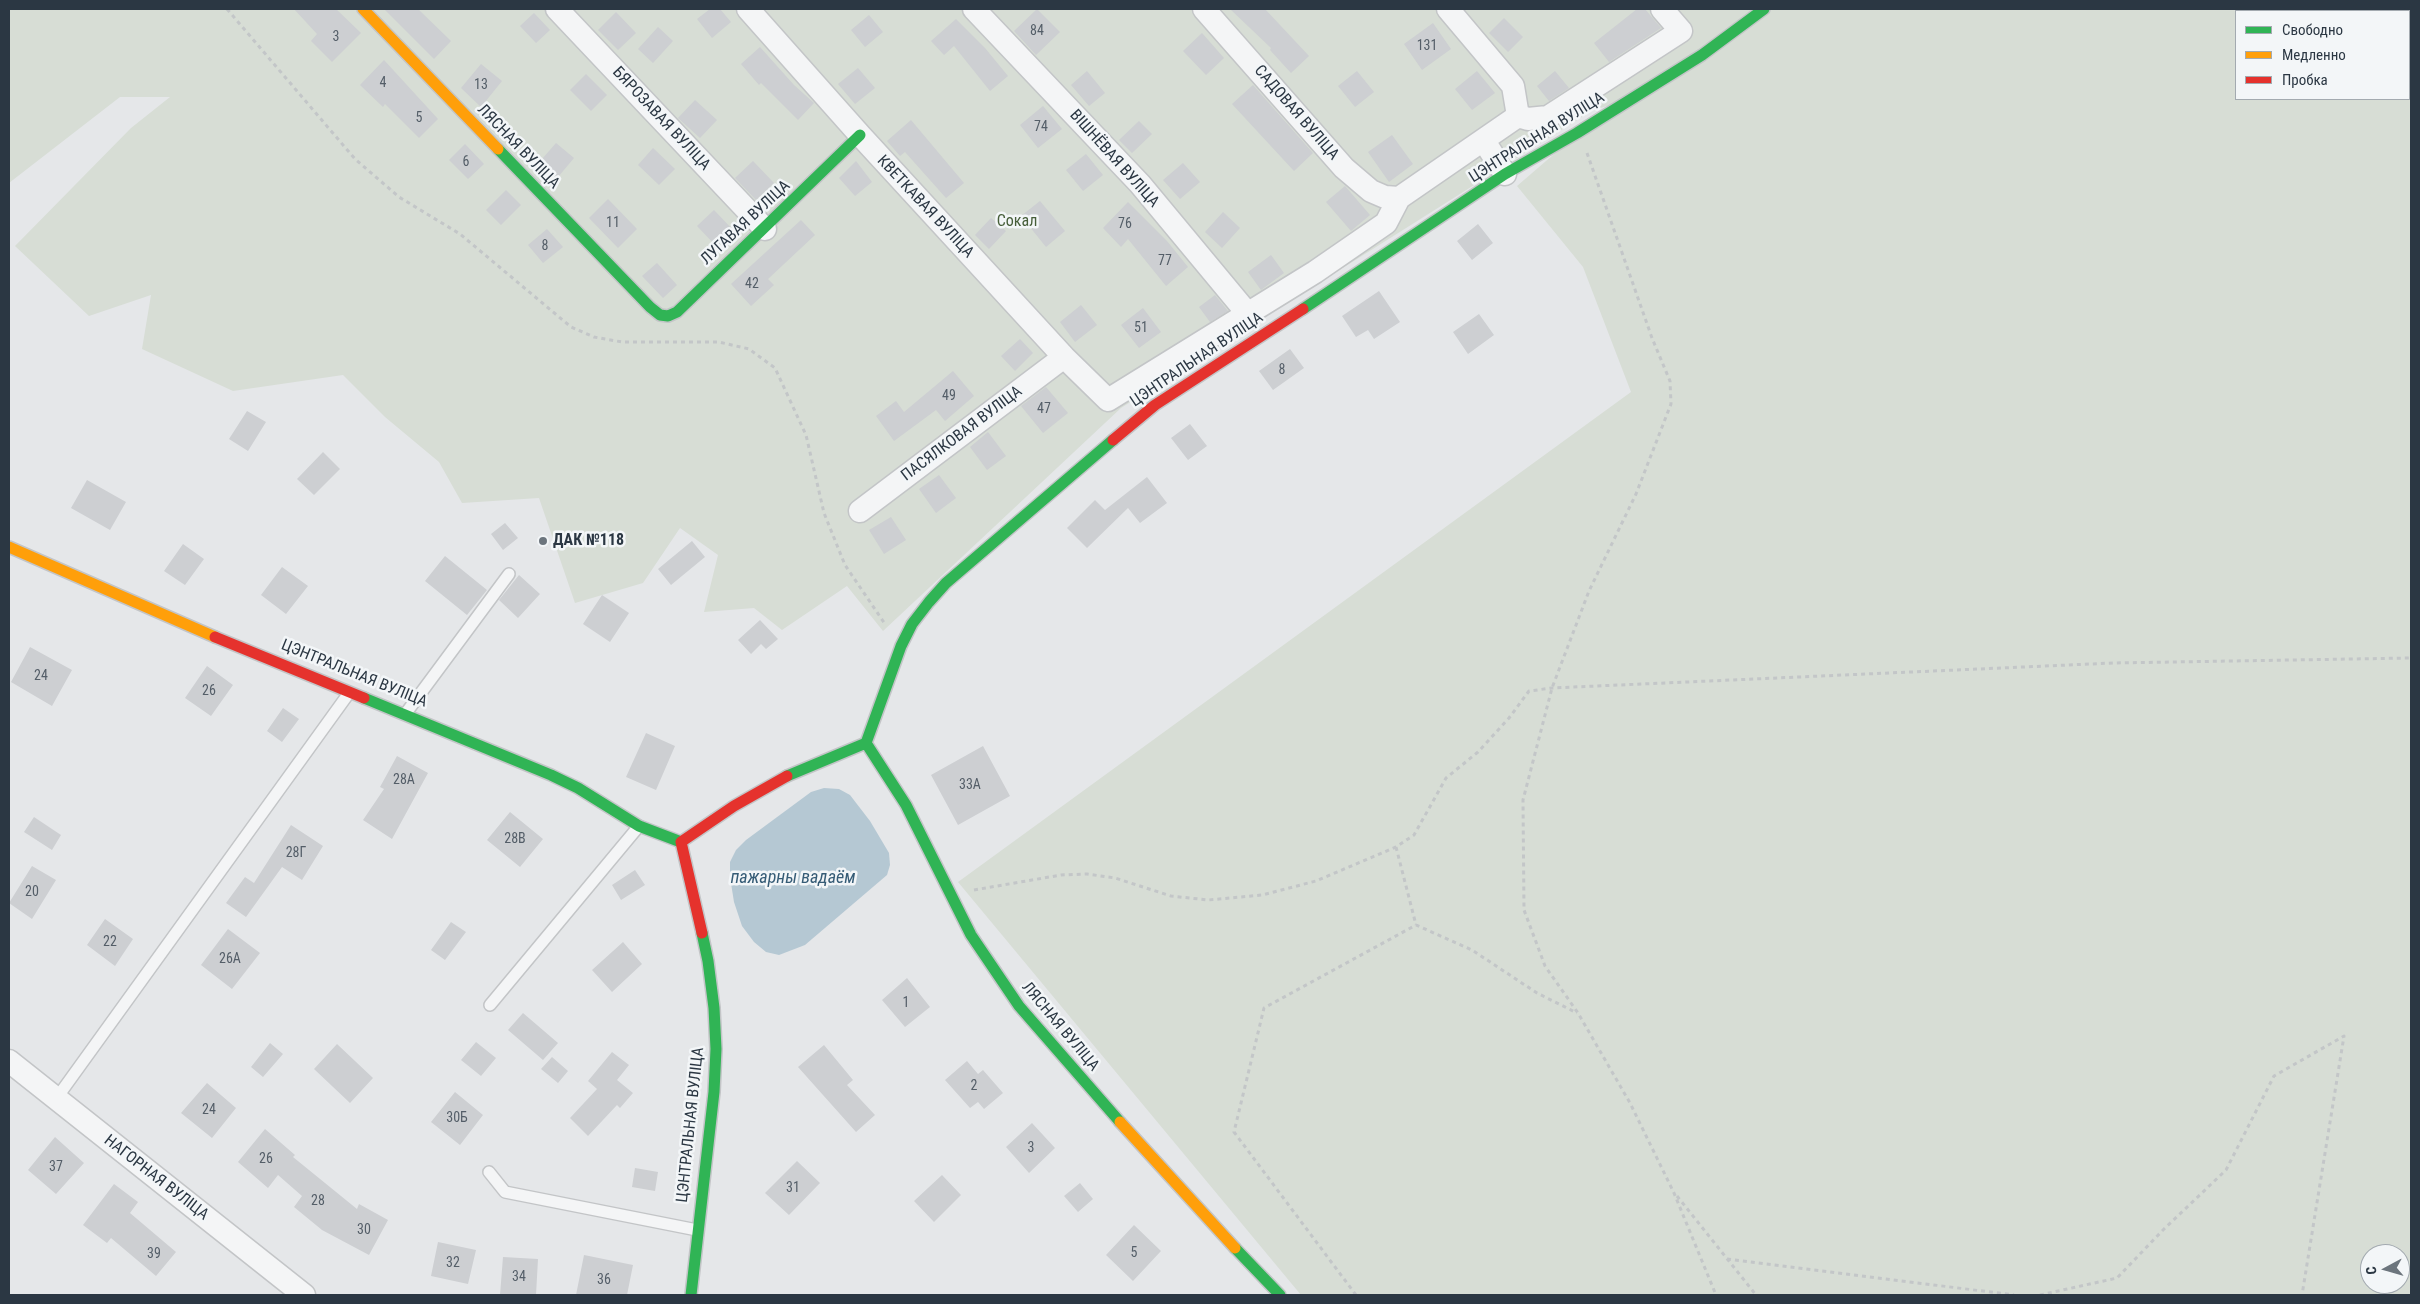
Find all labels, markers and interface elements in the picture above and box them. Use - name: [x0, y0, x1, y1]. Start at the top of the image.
- legend: [2235, 10, 2410, 100]
- text: Свободно: [2282, 21, 2343, 39]
- house number: 84: [1030, 23, 1044, 39]
- house number: 3: [333, 29, 339, 45]
- house number: 131: [1417, 38, 1437, 54]
- text: Медленно: [2282, 46, 2346, 64]
- street label: САДОВАЯ ВУЛІЦА: [1250, 62, 1342, 164]
- street label: БЯРОЗАВАЯ ВУЛІЦА: [608, 63, 714, 175]
- text: Пробка: [2282, 71, 2328, 89]
- house number: 4: [380, 75, 386, 91]
- house number: 13: [474, 77, 488, 93]
- street label: ЦЭНТРАЛЬНАЯ ВУЛІЦА: [1466, 89, 1608, 187]
- street label: ЛЯСНАЯ ВУЛІЦА: [473, 101, 563, 193]
- street label: ВІШНЁВАЯ ВУЛІЦА: [1065, 106, 1163, 212]
- house number: 5: [416, 110, 422, 126]
- house number: 74: [1034, 119, 1048, 135]
- street label: КВЕТКАВАЯ ВУЛІЦА: [872, 152, 978, 262]
- house number: 6: [463, 154, 469, 170]
- street label: ЛУГАВАЯ ВУЛІЦА: [697, 177, 795, 269]
- park label: Сокал: [997, 212, 1037, 232]
- house number: 11: [606, 215, 620, 231]
- house number: 76: [1118, 216, 1132, 232]
- house number: 8: [542, 238, 548, 254]
- house number: 77: [1158, 253, 1172, 269]
- house number: 42: [745, 276, 759, 292]
- street label: ЦЭНТРАЛЬНАЯ ВУЛІЦА: [1127, 308, 1267, 412]
- house number: 51: [1134, 320, 1148, 336]
- house number: 8: [1279, 362, 1285, 378]
- street label: ПАСЯЛКОВАЯ ВУЛІЦА: [898, 382, 1026, 486]
- house number: 49: [942, 388, 956, 404]
- house number: 47: [1037, 401, 1051, 417]
- place label: ДАК №118: [553, 531, 624, 551]
- marker: ДАК №118: [537, 535, 549, 547]
- street label: ЦЭНТРАЛЬНАЯ ВУЛІЦА: [278, 636, 430, 712]
- house number: 24: [34, 668, 48, 684]
- house number: 26: [202, 683, 216, 699]
- house number: 28А: [393, 772, 415, 788]
- house number: 33А: [959, 777, 981, 793]
- house number: 28В: [504, 831, 526, 847]
- house number: 28Г: [286, 845, 306, 861]
- water label: пажарны вадаём: [730, 867, 856, 889]
- house number: 20: [25, 884, 39, 900]
- house number: 22: [103, 934, 117, 950]
- house number: 26А: [219, 951, 241, 967]
- street label: ЛЯСНАЯ ВУЛІЦА: [1017, 979, 1103, 1075]
- house number: 1: [903, 995, 909, 1011]
- street label: ЦЭНТРАЛЬНАЯ ВУЛІЦА: [673, 1046, 709, 1204]
- house number: 2: [971, 1078, 977, 1094]
- house number: 24: [202, 1102, 216, 1118]
- house number: 30Б: [446, 1110, 468, 1126]
- street label: НАГОРНАЯ ВУЛІЦА: [100, 1131, 212, 1225]
- house number: 3: [1028, 1140, 1034, 1156]
- house number: 26: [259, 1151, 273, 1167]
- house number: 37: [49, 1159, 63, 1175]
- house number: 31: [786, 1180, 800, 1196]
- house number: 28: [311, 1193, 325, 1209]
- house number: 30: [357, 1222, 371, 1238]
- north arrow: [2360, 1244, 2410, 1294]
- house number: 5: [1131, 1245, 1137, 1261]
- house number: 39: [147, 1246, 161, 1262]
- house number: 32: [446, 1255, 460, 1271]
- text: С: [2363, 1266, 2379, 1275]
- house number: 34: [512, 1269, 526, 1285]
- house number: 36: [597, 1272, 611, 1288]

